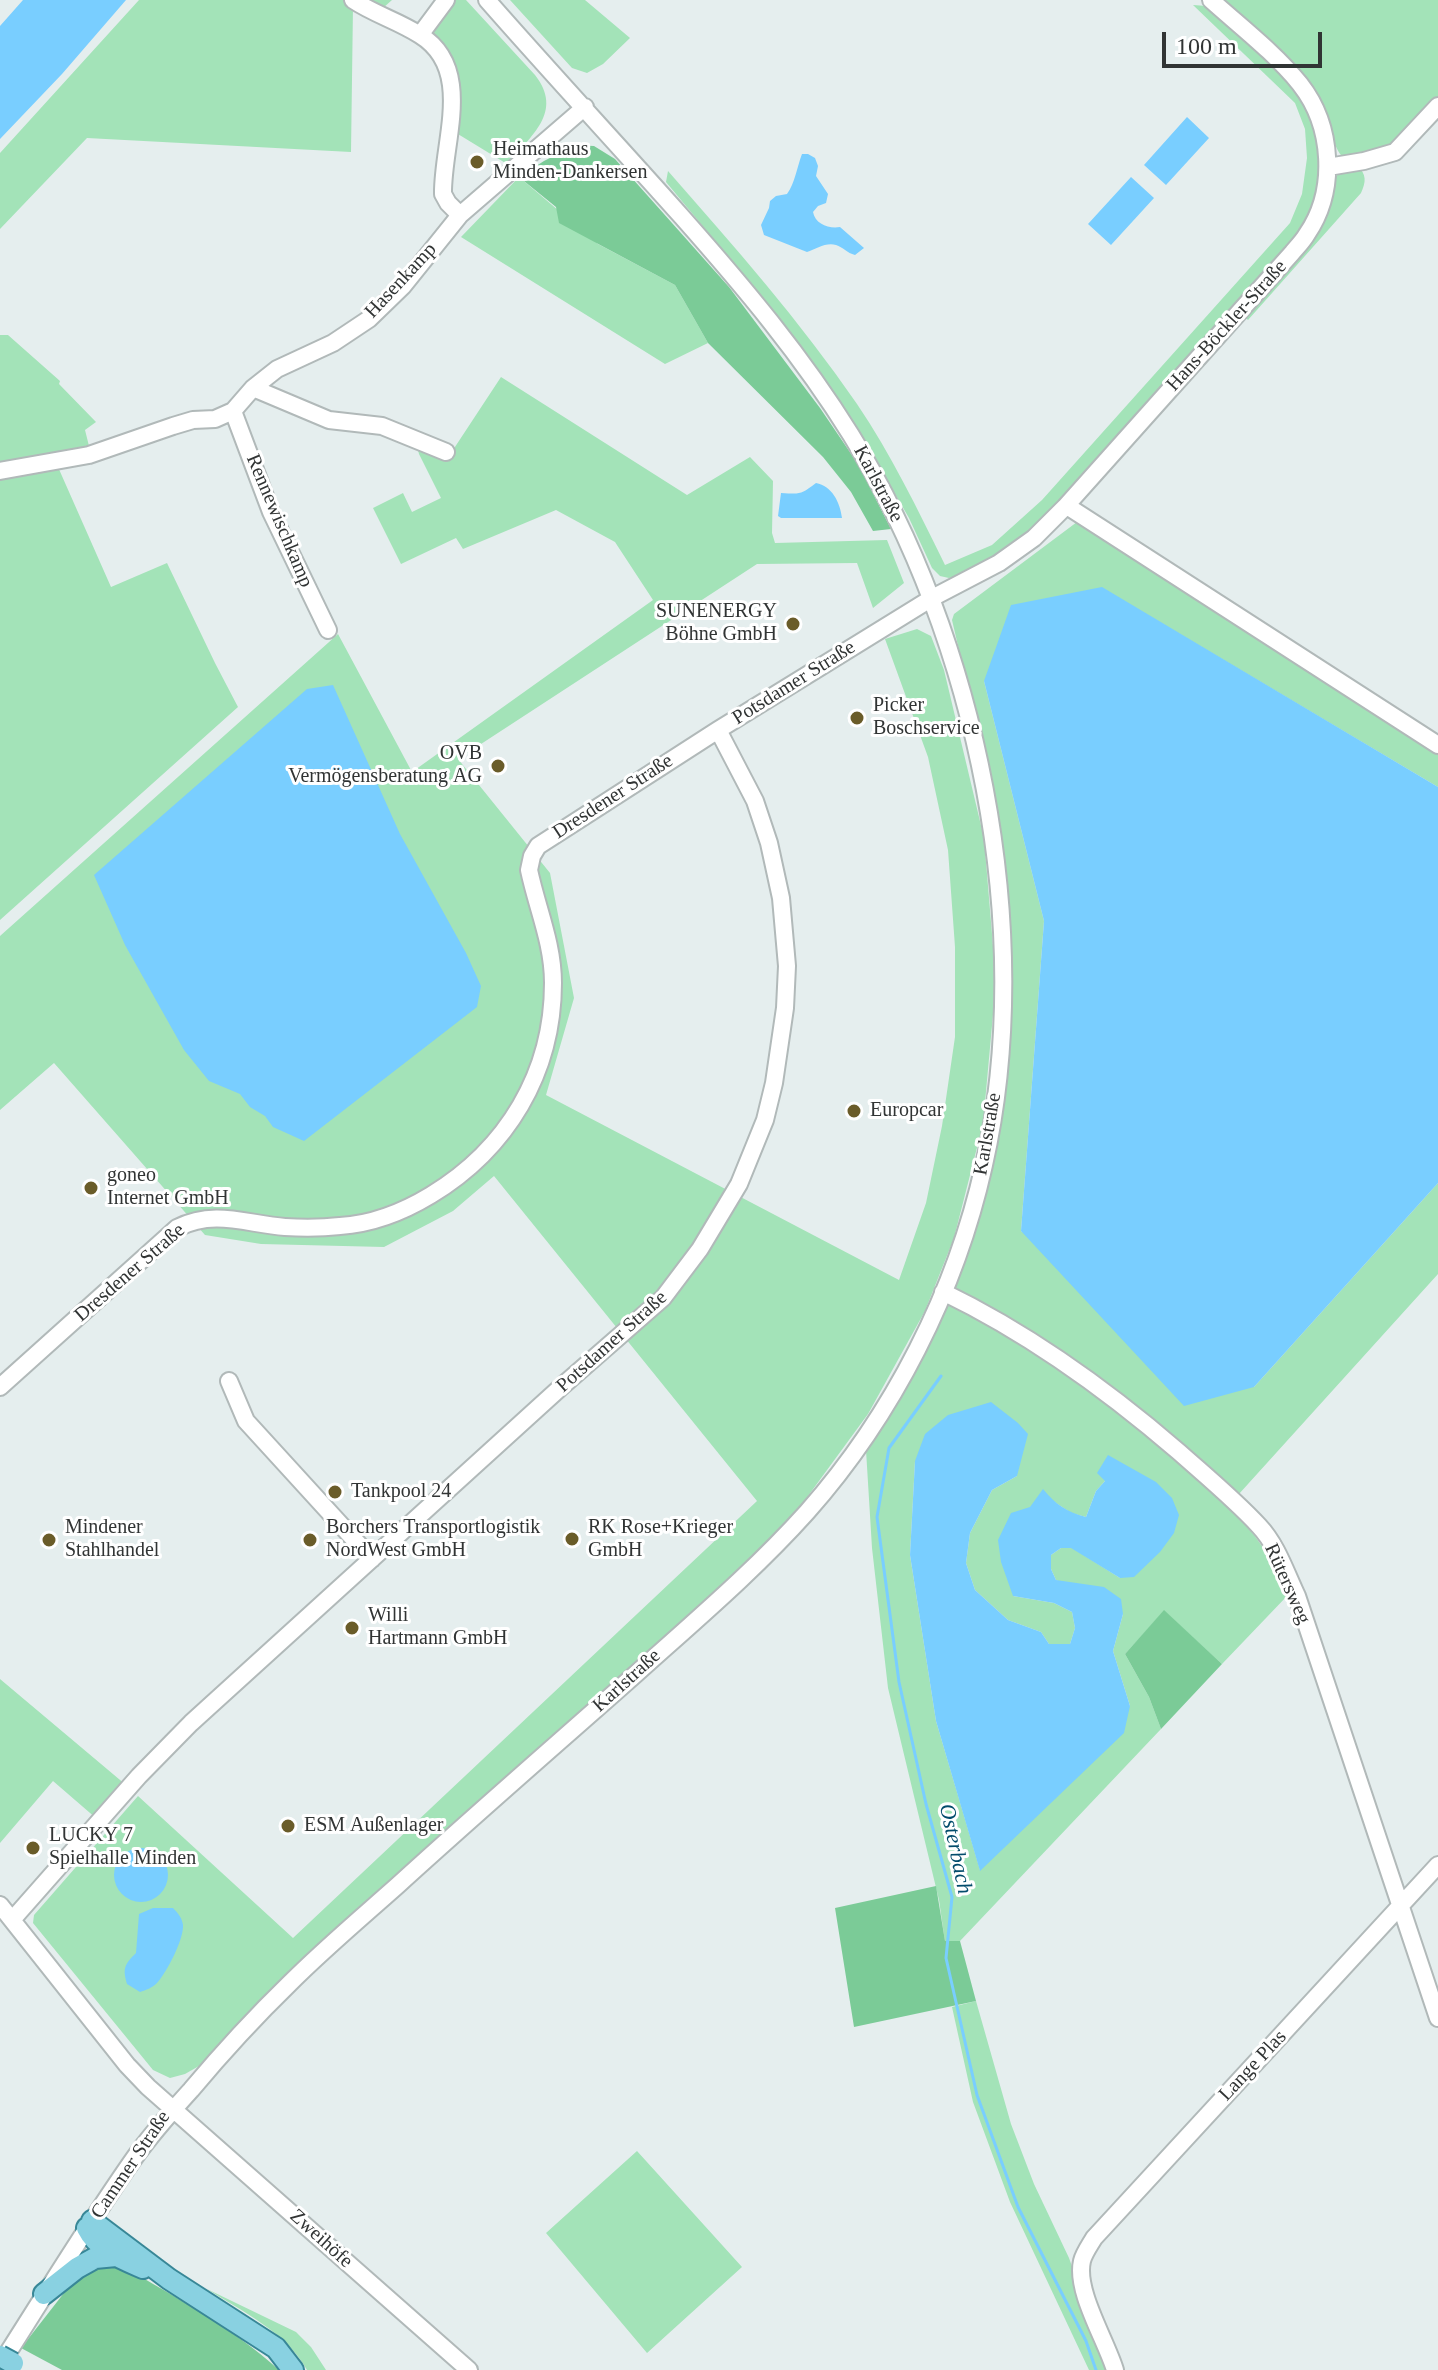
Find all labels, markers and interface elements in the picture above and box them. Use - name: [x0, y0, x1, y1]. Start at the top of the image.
- scale bar: [1166, 16, 1326, 66]
- text: 100 m: [1176, 33, 1237, 59]
- place label: Heimathaus Minden-Dankersen: [493, 138, 647, 185]
- marker: Heimathaus Minden-Dankersen: [468, 153, 486, 171]
- street label: Hasenkamp: [360, 238, 442, 324]
- street label: Hans-Böckler-Straße: [1162, 255, 1292, 397]
- street label: Karlstraße: [848, 442, 908, 526]
- street label: Rennewischkamp: [240, 451, 318, 591]
- place label: SUNENERGY Böhne GmbH: [656, 600, 777, 647]
- marker: SUNENERGY Böhne GmbH: [784, 615, 802, 633]
- street label: Potsdamer Straße: [728, 636, 860, 730]
- place label: Picker Boschservice: [873, 694, 980, 741]
- marker: Picker Boschservice: [848, 709, 866, 727]
- place label: OVB Vermögensberatung AG: [288, 742, 482, 789]
- street label: Dresdener Straße: [548, 749, 678, 845]
- marker: OVB Vermögensberatung AG: [489, 757, 507, 775]
- street label: Karlstraße: [969, 1091, 1007, 1177]
- place label: Europcar: [870, 1099, 943, 1123]
- marker: Europcar: [845, 1102, 863, 1120]
- place label: goneo Internet GmbH: [107, 1164, 229, 1211]
- marker: goneo Internet GmbH: [82, 1179, 100, 1197]
- street label: Dresdener Straße: [70, 1219, 190, 1327]
- street label: Potsdamer Straße: [552, 1286, 672, 1398]
- place label: Tankpool 24: [351, 1480, 451, 1504]
- marker: Tankpool 24: [326, 1483, 344, 1501]
- place label: Mindener Stahlhandel: [65, 1516, 159, 1563]
- place label: Borchers Transportlogistik NordWest GmbH: [326, 1516, 540, 1563]
- place label: RK Rose+Krieger GmbH: [588, 1516, 733, 1563]
- marker: RK Rose+Krieger GmbH: [563, 1530, 581, 1548]
- marker: Mindener Stahlhandel: [40, 1531, 58, 1549]
- marker: Borchers Transportlogistik NordWest GmbH: [301, 1531, 319, 1549]
- street label: Rütersweg: [1259, 1540, 1315, 1628]
- place label: Willi Hartmann GmbH: [368, 1604, 507, 1651]
- marker: Willi Hartmann GmbH: [343, 1619, 361, 1637]
- street label: Karlstraße: [588, 1644, 666, 1718]
- water label: Osterbach: [933, 1801, 977, 1897]
- place label: ESM Außenlager: [304, 1814, 443, 1838]
- marker: ESM Außenlager: [279, 1817, 297, 1835]
- place label: LUCKY 7 Spielhalle Minden: [49, 1824, 196, 1871]
- marker: LUCKY 7 Spielhalle Minden: [24, 1839, 42, 1857]
- street label: Lange Plas: [1214, 2026, 1292, 2106]
- street label: Cammer Straße: [86, 2106, 176, 2224]
- street label: Zweihöfe: [284, 2204, 358, 2274]

